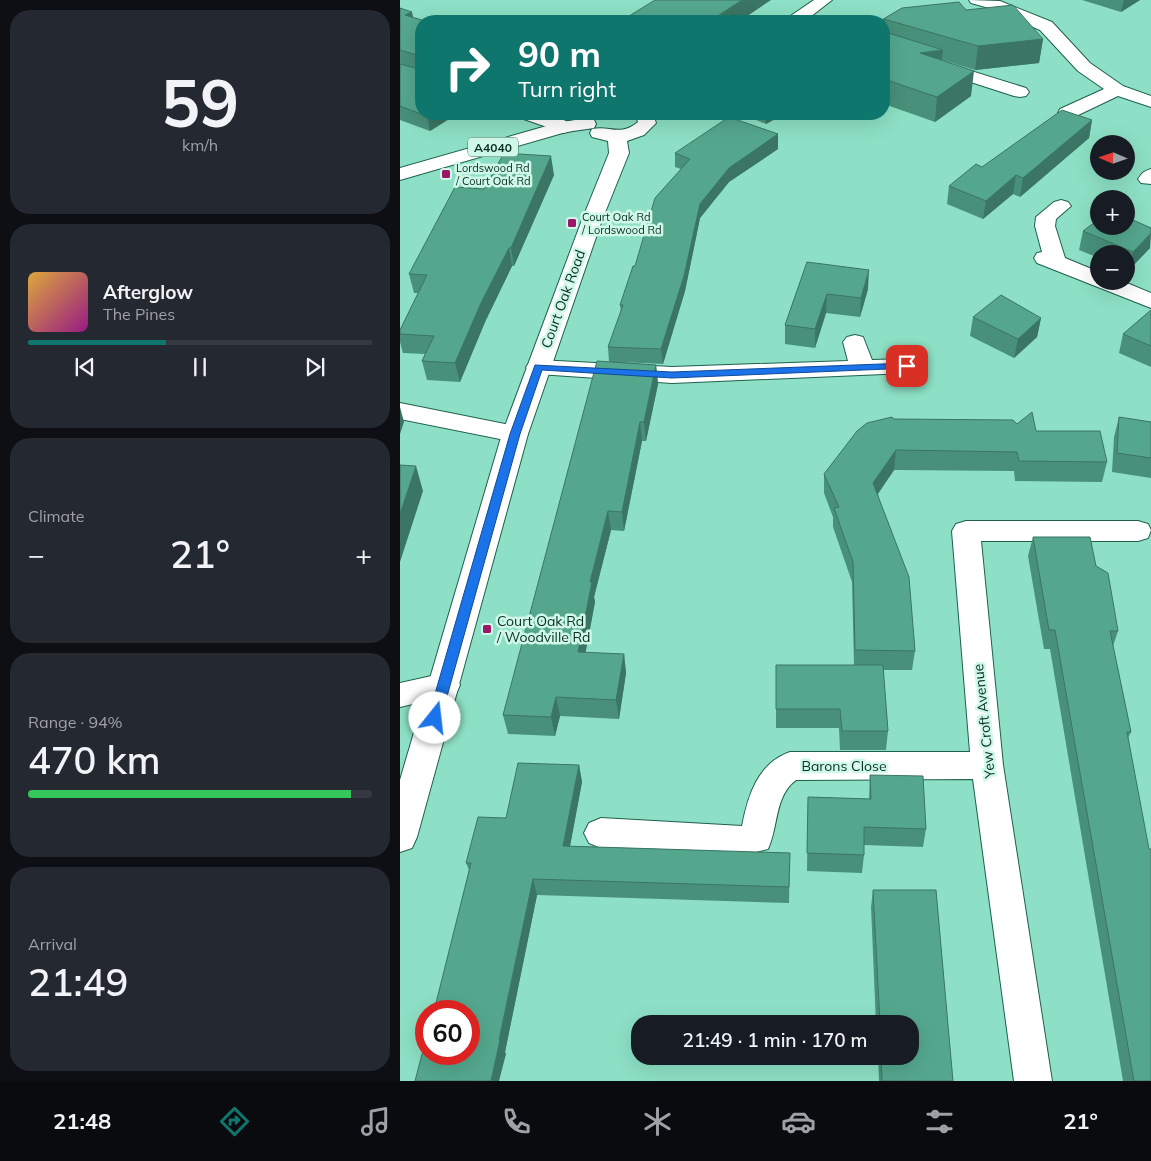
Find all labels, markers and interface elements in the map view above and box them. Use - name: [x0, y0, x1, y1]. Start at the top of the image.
- text: 90 m: [518, 32, 601, 76]
- icon: right: [435, 35, 500, 100]
- text: 59: [161, 62, 239, 143]
- text: Turn right: [518, 75, 616, 103]
- text: km/h: [182, 135, 218, 155]
- north arrow: [1090, 135, 1135, 180]
- map controls: [1090, 135, 1135, 290]
- road number: A4040: [468, 138, 518, 156]
- place label: Lordswood Rd / Court Oak Rd: [455, 161, 531, 188]
- marker: Lordswood Rd / Court Oak Rd: [440, 168, 452, 180]
- button: +: [1090, 190, 1135, 235]
- place label: Court Oak Rd / Lordswood Rd: [581, 210, 662, 237]
- marker: Court Oak Rd / Lordswood Rd: [566, 217, 578, 229]
- button: −: [1090, 245, 1135, 290]
- street label: Court Oak Road: [537, 247, 589, 351]
- text: Afterglow: [103, 280, 193, 304]
- text: The Pines: [103, 304, 175, 324]
- pin: [886, 345, 928, 387]
- icon: arrive: [893, 352, 921, 380]
- icon: previous: [71, 353, 99, 381]
- icon: pause: [186, 353, 214, 381]
- icon: next: [301, 353, 329, 381]
- text: Climate: [28, 506, 84, 526]
- text: 21°: [170, 530, 230, 578]
- text: −: [28, 537, 45, 572]
- text: +: [355, 537, 372, 572]
- place label: Court Oak Rd / Woodville Rd: [496, 612, 590, 646]
- marker: Court Oak Rd / Woodville Rd: [481, 623, 493, 635]
- street label: Yew Croft Avenue: [969, 663, 999, 780]
- position arrow: [408, 691, 460, 743]
- text: Range · 94%: [28, 712, 123, 732]
- text: 470 km: [28, 736, 161, 784]
- street label: Barons Close: [801, 757, 887, 775]
- text: Arrival: [28, 934, 77, 954]
- text: 21:49: [28, 958, 128, 1006]
- speed limit sign: 60: [415, 1000, 480, 1065]
- text: 21:49 · 1 min · 170 m: [682, 1028, 868, 1052]
- icon: directions: [217, 1104, 252, 1139]
- icon: music: [358, 1104, 393, 1139]
- icon: phone: [499, 1104, 534, 1139]
- icon: climate: [640, 1104, 675, 1139]
- icon: car: [781, 1104, 816, 1139]
- icon: filters: [922, 1104, 957, 1139]
- text: 21:48: [53, 1107, 111, 1135]
- text: 21°: [1063, 1107, 1098, 1135]

